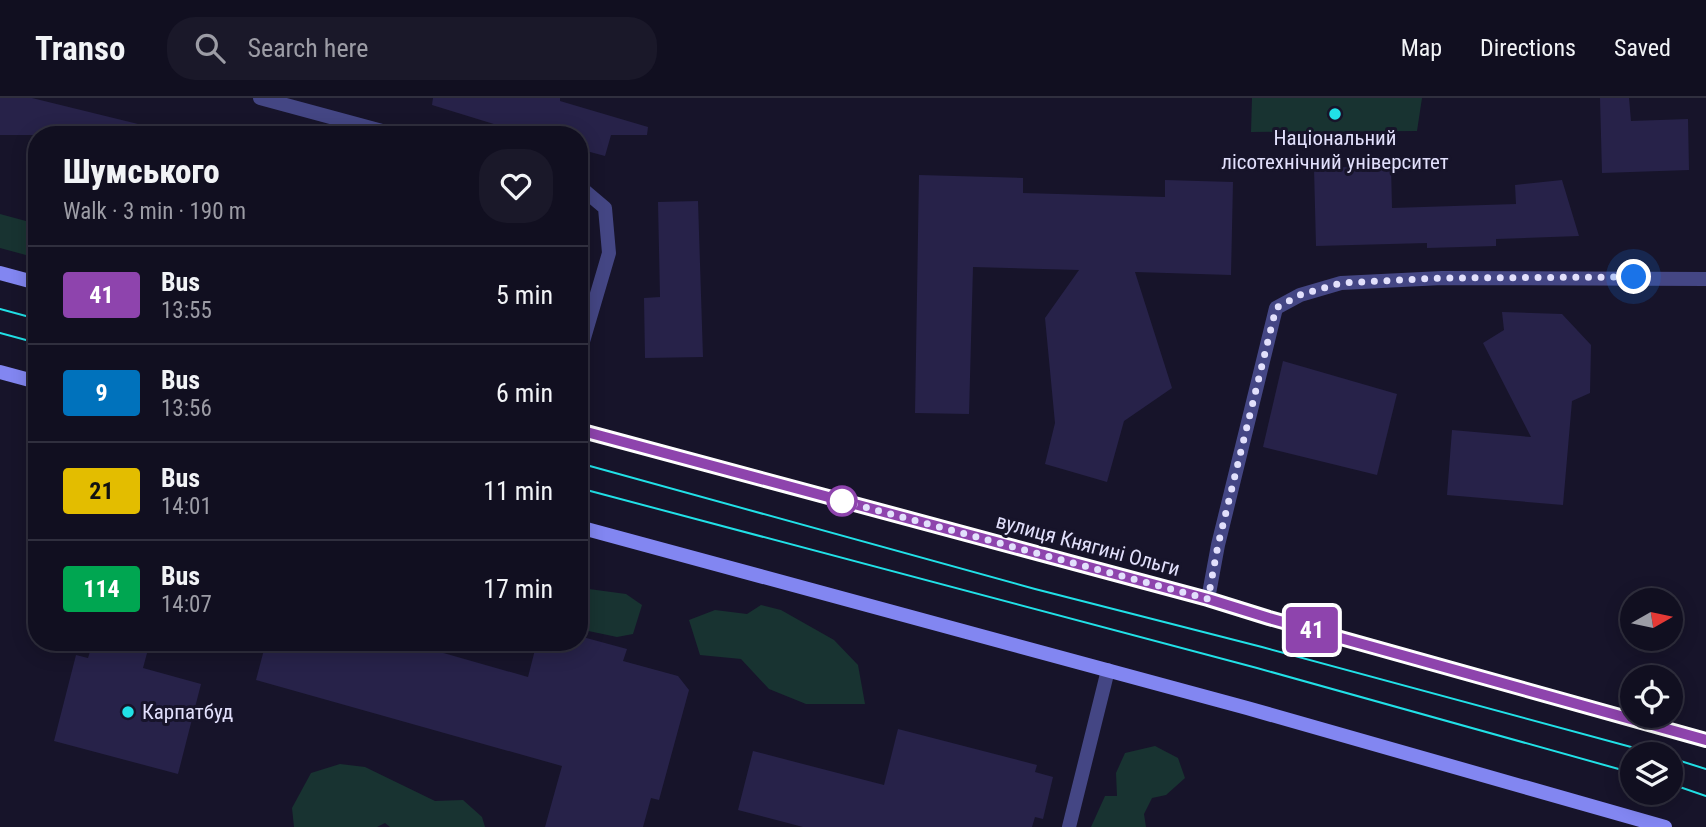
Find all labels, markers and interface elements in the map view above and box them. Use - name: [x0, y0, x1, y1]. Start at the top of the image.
- search box: [167, 17, 657, 80]
- text: Transo: [35, 29, 125, 68]
- icon: search: [191, 29, 229, 67]
- text: Search here: [247, 33, 368, 63]
- text: Map: [1401, 34, 1442, 62]
- text: Directions: [1480, 34, 1576, 62]
- text: Saved: [1614, 34, 1671, 62]
- marker: Національний лісотехнічний університет: [1327, 106, 1343, 122]
- place label: Національний лісотехнічний університет: [1221, 126, 1449, 174]
- button: heart: [479, 149, 553, 223]
- text: Шумського: [63, 152, 220, 191]
- text: Walk · 3 min · 190 m: [63, 198, 246, 225]
- your location: [1616, 259, 1651, 294]
- text: Bus: [161, 267, 200, 297]
- text: 5 min: [496, 280, 553, 310]
- text: 41: [89, 281, 114, 309]
- text: 13:55: [161, 297, 212, 324]
- text: Bus: [161, 365, 200, 395]
- text: 6 min: [496, 378, 553, 408]
- text: 9: [95, 379, 108, 407]
- text: 13:56: [161, 395, 212, 422]
- text: Bus: [161, 463, 200, 493]
- text: 11 min: [483, 476, 553, 506]
- text: 21: [89, 477, 114, 505]
- unlabelled marker: [827, 486, 857, 516]
- text: 14:01: [161, 493, 212, 520]
- street label: вулиця Княгині Ольги: [993, 509, 1183, 581]
- text: Bus: [161, 561, 200, 591]
- text: 17 min: [483, 574, 553, 604]
- text: 114: [83, 575, 120, 603]
- north arrow: [1620, 588, 1684, 651]
- map controls: [1620, 588, 1683, 805]
- text: 14:07: [161, 591, 212, 618]
- line badge: 41: [1280, 607, 1344, 653]
- text: 41: [1300, 616, 1324, 644]
- button: locate: [1620, 665, 1683, 728]
- place label: Карпатбуд: [142, 700, 233, 724]
- marker: Карпатбуд: [120, 704, 136, 720]
- button: layers: [1620, 742, 1683, 805]

